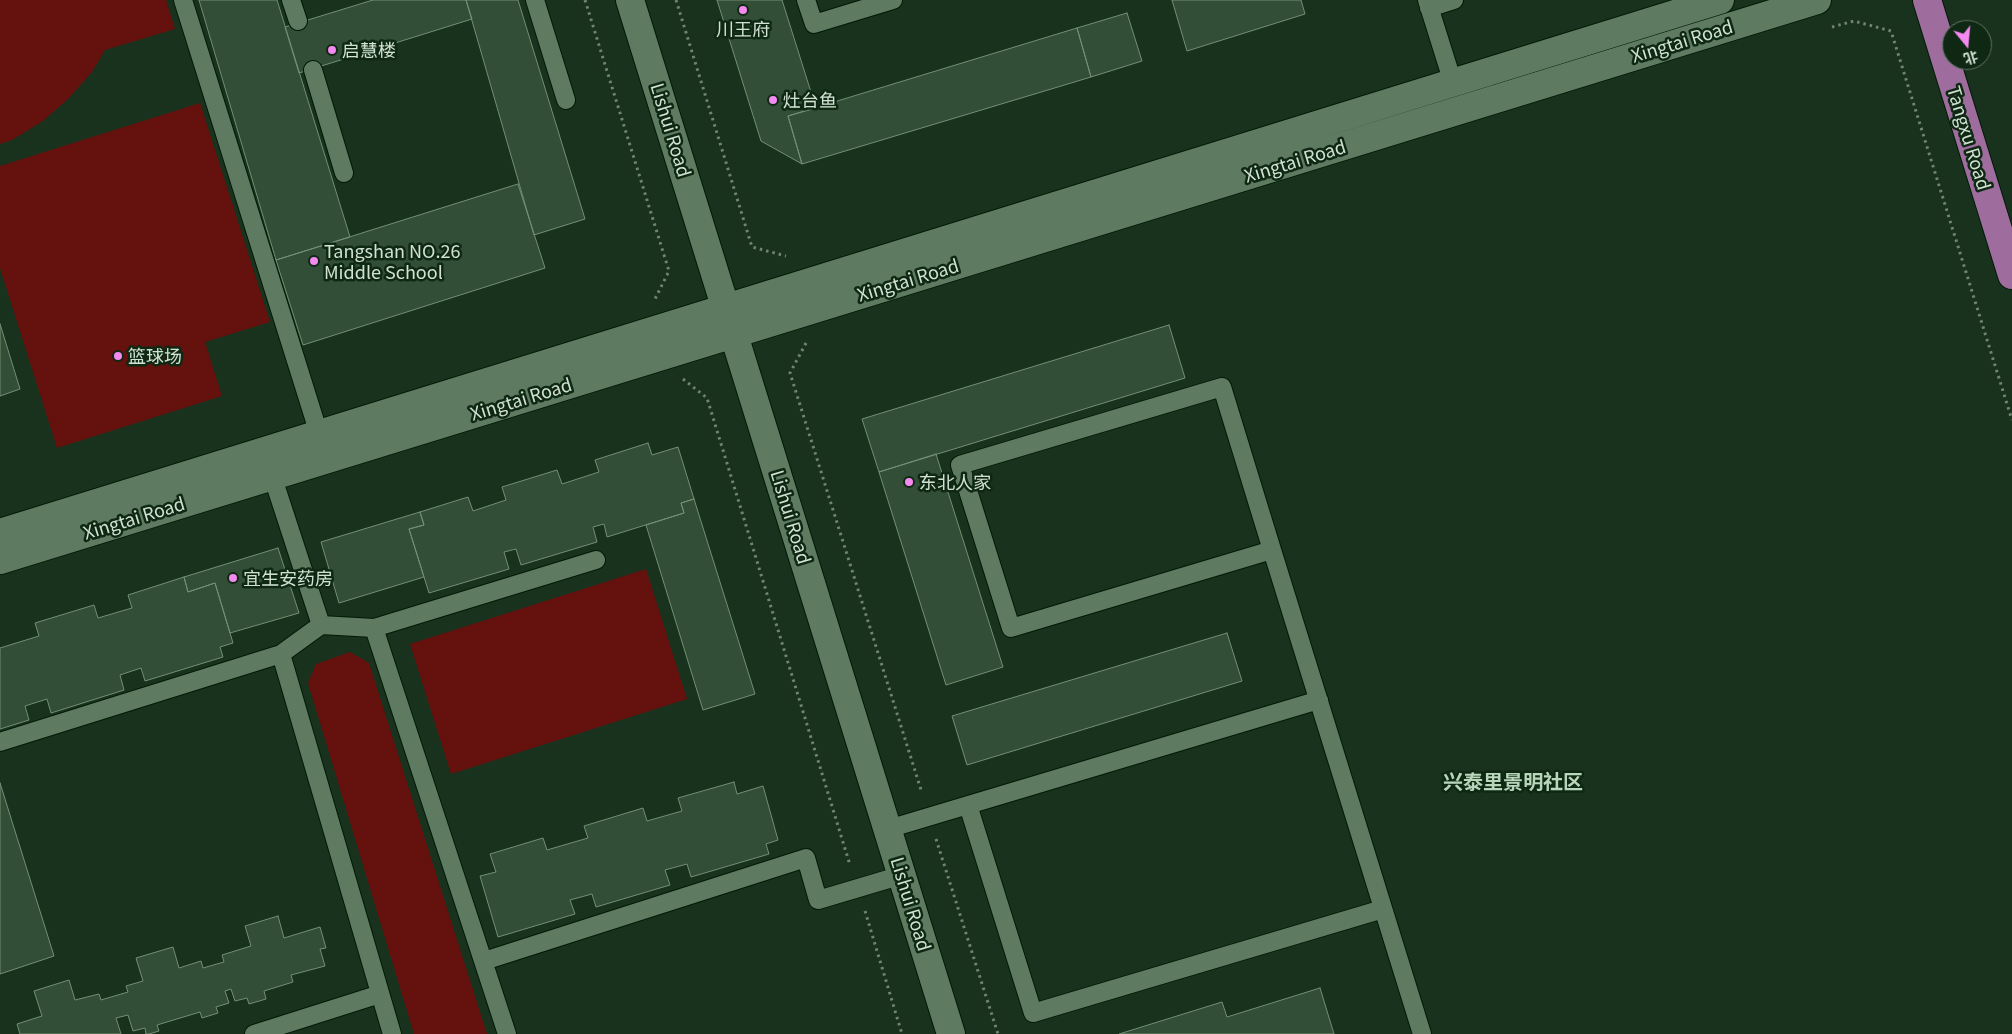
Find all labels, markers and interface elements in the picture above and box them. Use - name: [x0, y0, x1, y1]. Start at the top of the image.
- marker: 川王府: [737, 4, 749, 16]
- street label: Xingtai Road: [1629, 15, 1735, 67]
- place label: 川王府: [716, 18, 770, 40]
- north arrow: [1942, 20, 1992, 70]
- place label: 启慧楼: [342, 39, 396, 61]
- marker: 启慧楼: [326, 44, 338, 56]
- text: 北: [1961, 47, 1981, 70]
- street label: Lishui Road: [646, 80, 696, 180]
- street label: Tangxu Road: [1943, 83, 1995, 193]
- place label: 灶台鱼: [783, 89, 837, 111]
- marker: 灶台鱼: [767, 94, 779, 106]
- street label: Xingtai Road: [1242, 135, 1348, 187]
- place label: Tangshan NO.26 Middle School: [324, 240, 460, 282]
- street label: Xingtai Road: [855, 254, 961, 306]
- marker: Tangshan NO.26 Middle School: [308, 255, 320, 267]
- place label: 篮球场: [128, 345, 182, 367]
- marker: 篮球场: [112, 350, 124, 362]
- street label: Xingtai Road: [468, 373, 574, 425]
- street label: Lishui Road: [766, 467, 816, 567]
- place label: 东北人家: [919, 471, 991, 493]
- marker: 东北人家: [903, 476, 915, 488]
- street label: Xingtai Road: [81, 492, 187, 544]
- place label: 宜生安药房: [243, 567, 333, 589]
- marker: 宜生安药房: [227, 572, 239, 584]
- district label: 兴泰里景明社区: [1443, 769, 1583, 793]
- street label: Lishui Road: [886, 854, 936, 954]

